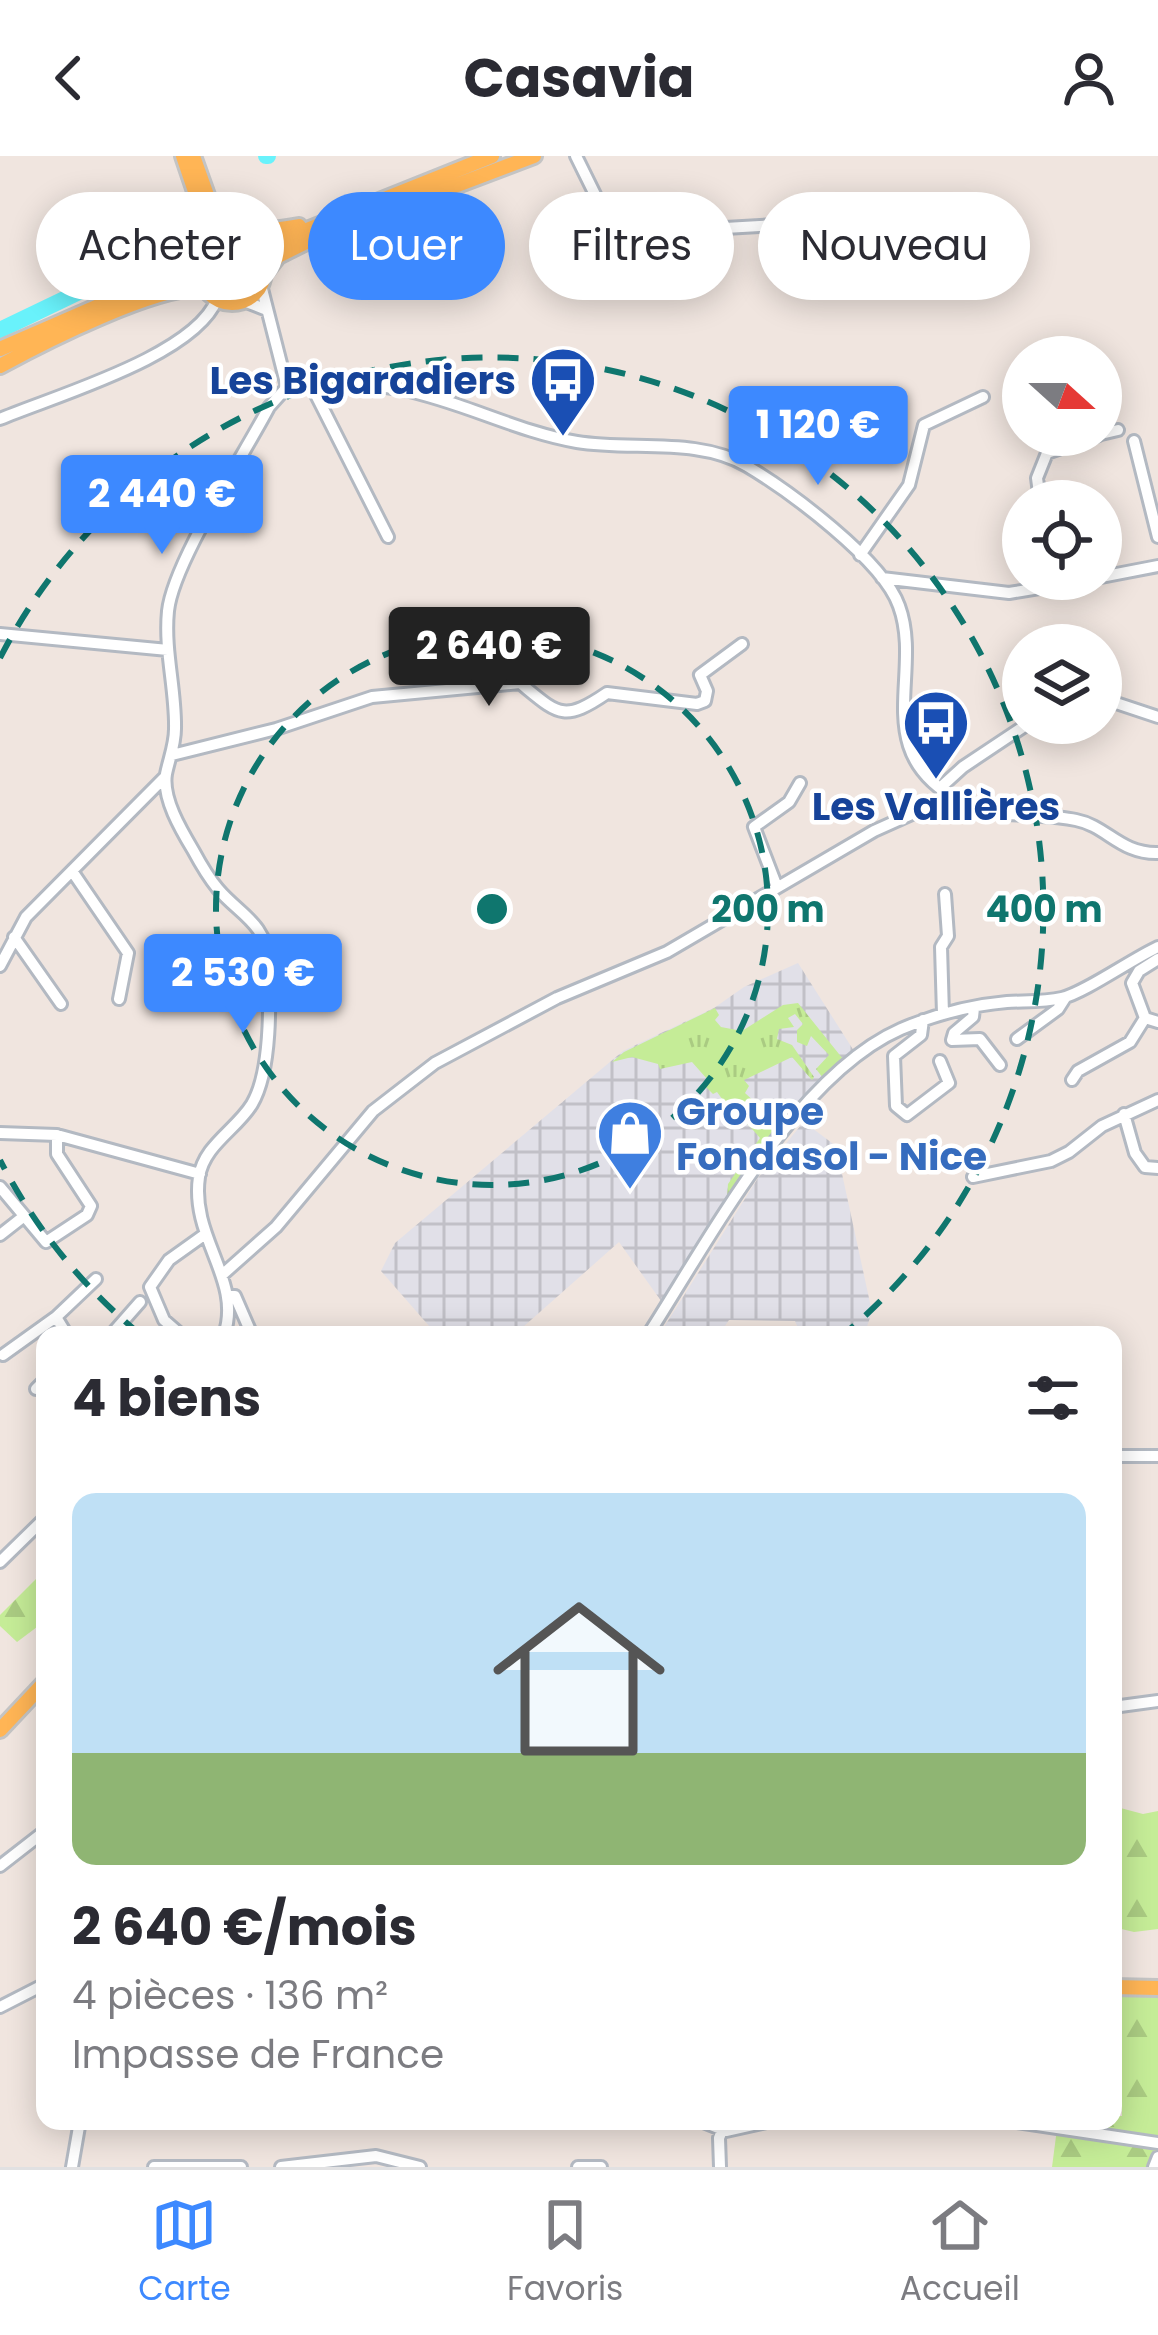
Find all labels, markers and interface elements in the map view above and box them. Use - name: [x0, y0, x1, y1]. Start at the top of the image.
- text: Casavia: [463, 40, 695, 116]
- icon: back: [36, 45, 102, 111]
- icon: person: [1056, 45, 1122, 111]
- chip: Acheter: [36, 192, 284, 300]
- chip: Louer: [308, 192, 505, 300]
- chip: Filtres: [529, 192, 734, 300]
- chip: Nouveau: [758, 192, 1030, 300]
- north arrow: [1002, 336, 1122, 456]
- map controls: [1002, 336, 1122, 744]
- bus stop icon: Les Bigaradiers: [528, 345, 598, 439]
- place label: Les Bigaradiers: [210, 353, 516, 408]
- pin: 1 120 €: [707, 386, 929, 488]
- text: 1 120 €: [756, 397, 880, 452]
- pin: 2 440 €: [51, 455, 273, 557]
- text: 2 440 €: [88, 466, 236, 521]
- button: locate: [1002, 480, 1122, 600]
- pin: 2 640 €: [378, 607, 600, 709]
- text: 2 640 €: [416, 618, 562, 673]
- button: layers: [1002, 624, 1122, 744]
- bus stop icon: Les Vallières: [901, 688, 971, 782]
- place label: Les Vallières: [812, 779, 1060, 834]
- text: 200 m: [711, 884, 825, 935]
- text: 400 m: [985, 884, 1103, 935]
- centre of rings: [471, 888, 513, 930]
- pin: 2 530 €: [132, 934, 354, 1036]
- text: 2 530 €: [171, 945, 315, 1000]
- place label: Groupe Fondasol - Nice: [676, 1084, 987, 1184]
- shop icon: Groupe Fondasol - Nice: [595, 1098, 665, 1192]
- text: 4 biens: [72, 1362, 261, 1434]
- icon: filters: [1020, 1365, 1086, 1431]
- icon: home: [471, 1571, 687, 1787]
- text: 2 640 €/mois: [72, 1891, 417, 1963]
- text: 4 pièces · 136 m²: [72, 1968, 388, 2023]
- text: Impasse de France: [72, 2027, 444, 2082]
- tab: Carte: [138, 2192, 231, 2314]
- tab: Favoris: [507, 2192, 623, 2314]
- tab: Accueil: [900, 2192, 1020, 2314]

